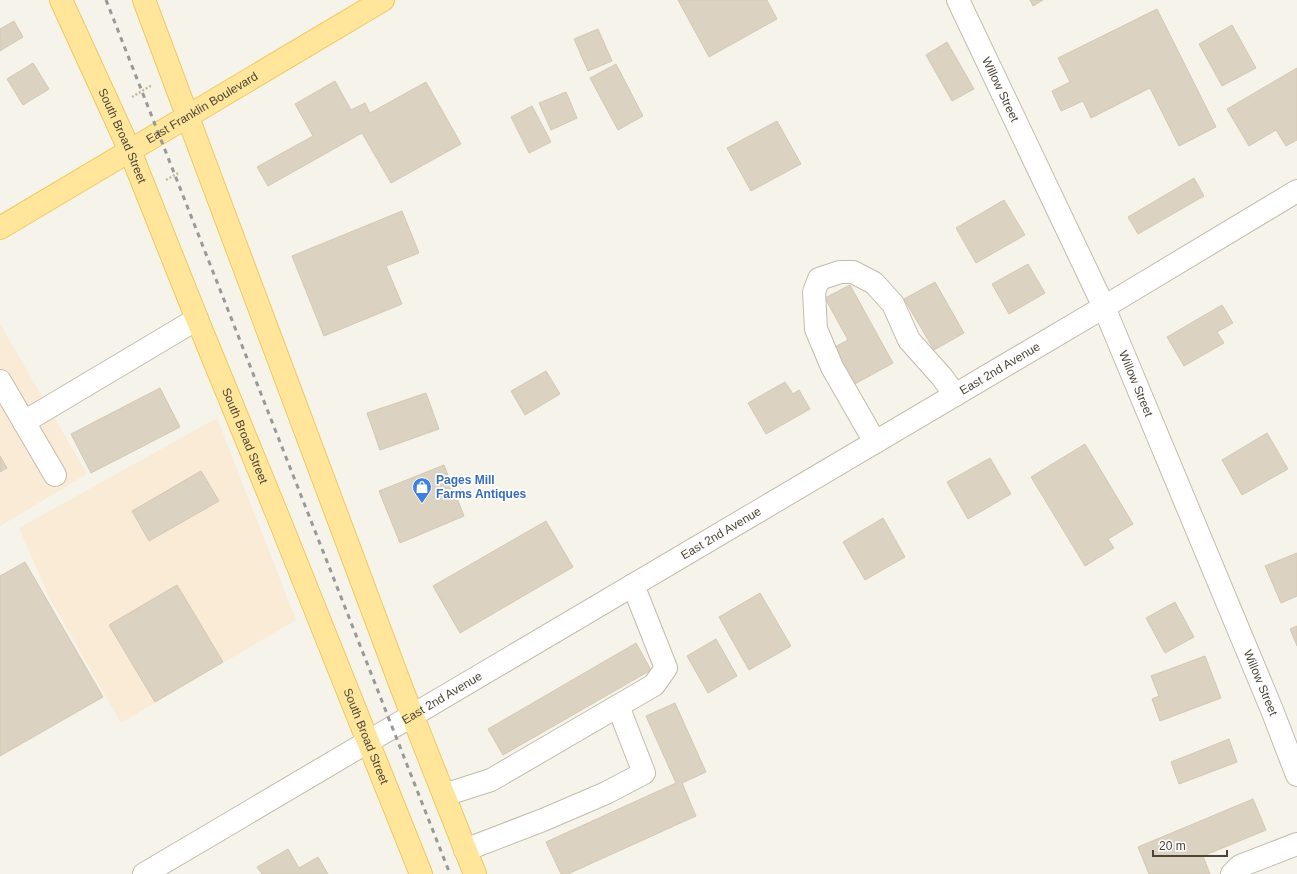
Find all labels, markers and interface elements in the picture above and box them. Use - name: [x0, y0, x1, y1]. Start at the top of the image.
- street label: Willow Street: [979, 55, 1022, 125]
- street label: East Franklin Boulevard: [144, 69, 260, 146]
- street label: South Broad Street: [95, 86, 149, 186]
- street label: East 2nd Avenue: [957, 339, 1043, 398]
- street label: Willow Street: [1116, 349, 1156, 419]
- street label: South Broad Street: [219, 386, 271, 486]
- place label: Pages Mill Farms Antiques: [436, 473, 527, 501]
- shop icon: Pages Mill Farms Antiques: [411, 476, 433, 504]
- street label: East 2nd Avenue: [678, 504, 764, 562]
- street label: Willow Street: [1241, 648, 1281, 718]
- street label: East 2nd Avenue: [399, 669, 485, 727]
- street label: South Broad Street: [340, 686, 392, 787]
- scale bar: [1153, 832, 1227, 858]
- text: 20 m: [1159, 839, 1186, 853]

